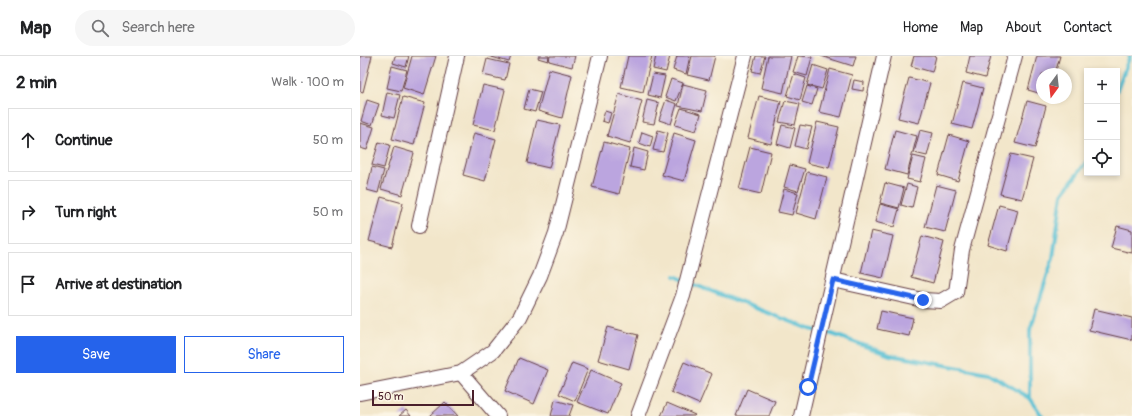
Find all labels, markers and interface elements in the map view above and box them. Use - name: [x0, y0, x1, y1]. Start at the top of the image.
- search box: [75, 10, 355, 46]
- text: Map: [20, 16, 51, 40]
- icon: search: [89, 17, 111, 39]
- text: Search here: [121, 18, 195, 37]
- text: Home: [903, 19, 938, 36]
- text: Map: [960, 19, 983, 36]
- text: About: [1005, 19, 1041, 36]
- text: Contact: [1063, 19, 1112, 36]
- north arrow: [1036, 68, 1072, 104]
- map controls: [1084, 68, 1120, 176]
- button: +: [1084, 68, 1120, 104]
- text: 2 min: [16, 72, 57, 93]
- text: Walk · 100 m: [271, 74, 344, 90]
- button: −: [1084, 104, 1120, 140]
- icon: ahead: [17, 129, 39, 151]
- text: Continue: [55, 131, 113, 150]
- text: 50 m: [313, 132, 343, 148]
- button: locate: [1084, 140, 1120, 176]
- icon: right: [17, 201, 39, 223]
- text: Turn right: [55, 203, 116, 222]
- text: 50 m: [313, 204, 343, 220]
- icon: arrive: [17, 273, 39, 295]
- text: Arrive at destination: [55, 275, 182, 294]
- route end: [914, 291, 932, 309]
- button: Save: [16, 336, 176, 373]
- button: Share: [184, 336, 344, 373]
- route start: [799, 378, 817, 396]
- scale bar: [372, 388, 474, 407]
- text: 50 m: [378, 390, 404, 403]

